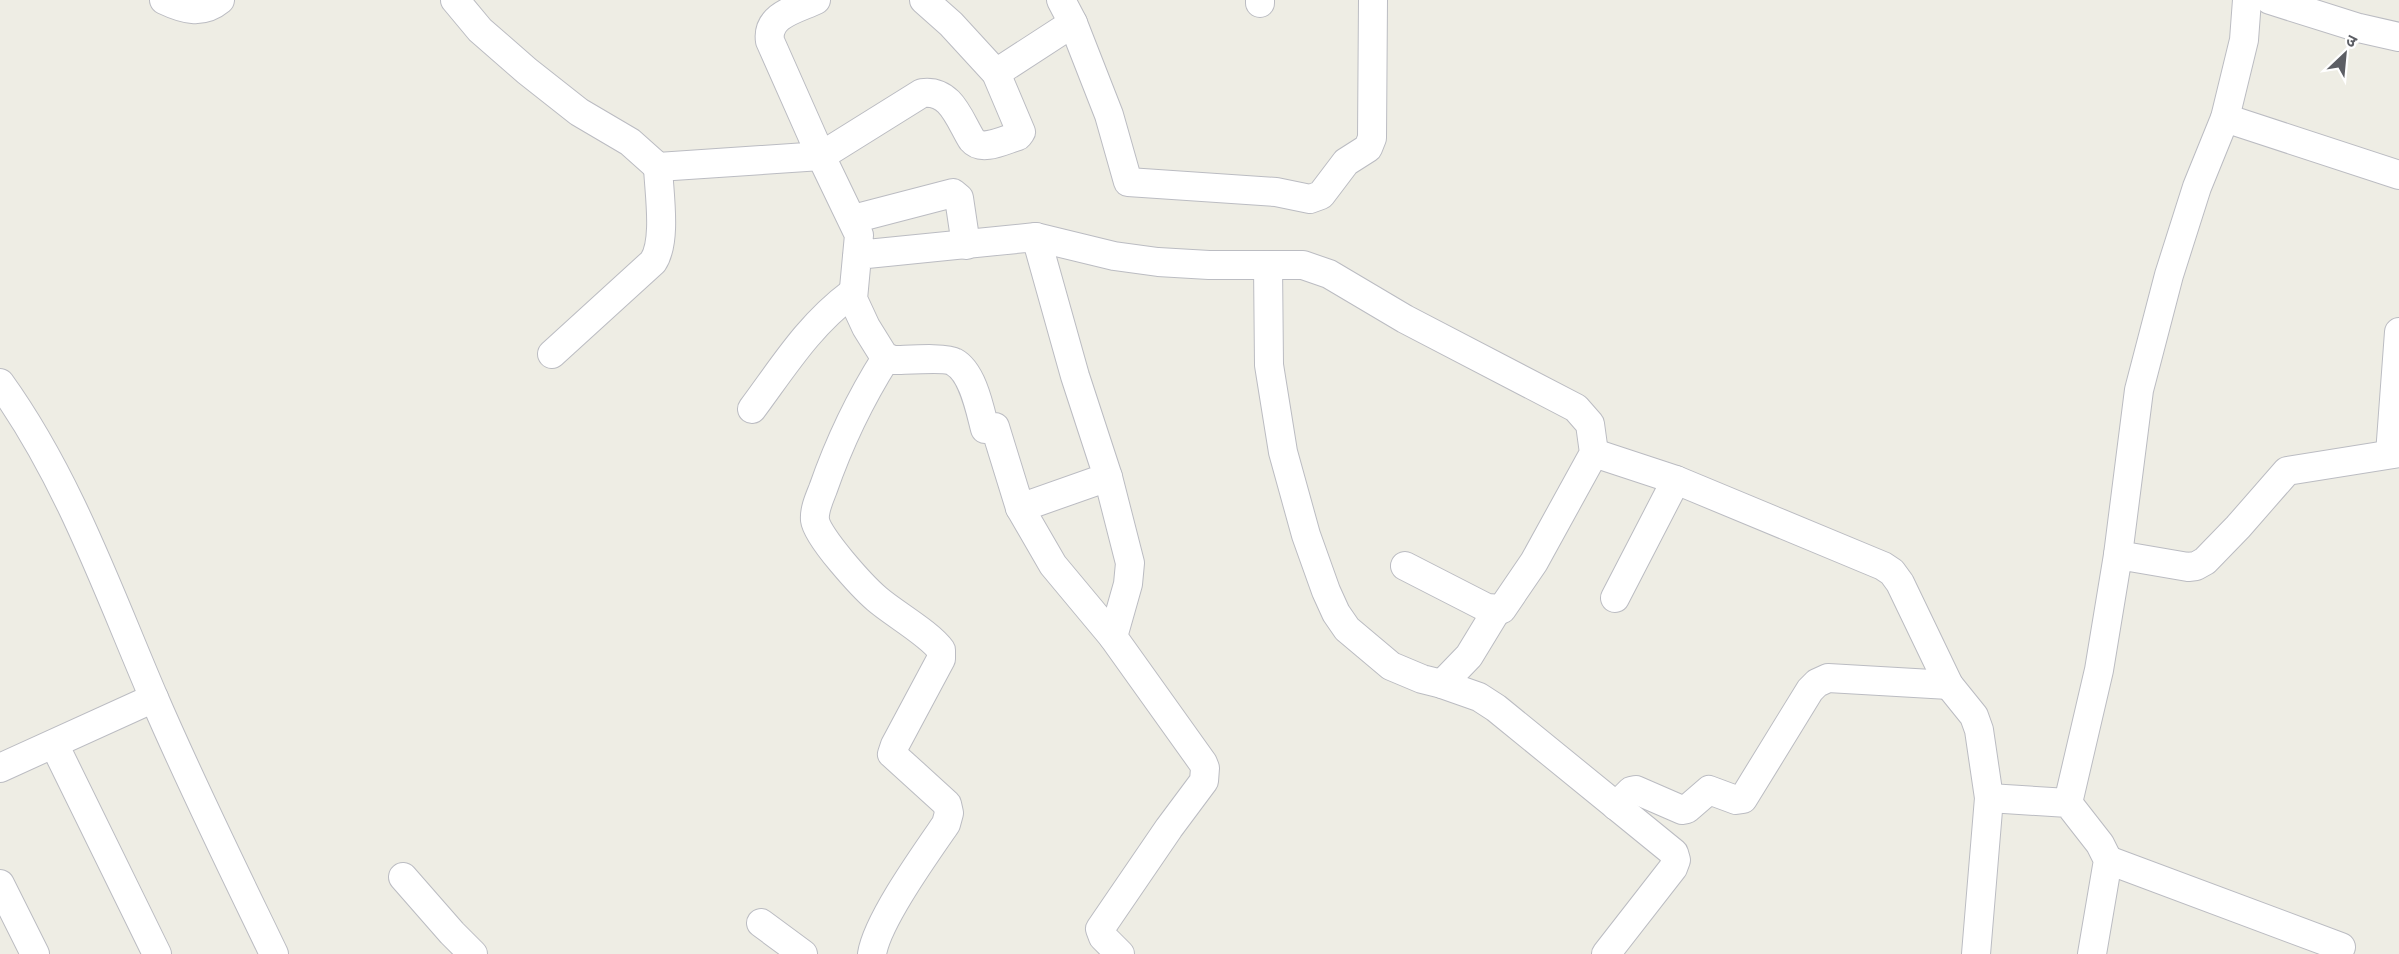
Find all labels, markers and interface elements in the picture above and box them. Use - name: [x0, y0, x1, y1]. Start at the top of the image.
- north arrow: [2315, 24, 2375, 84]
- text: उ: [2343, 30, 2360, 51]

